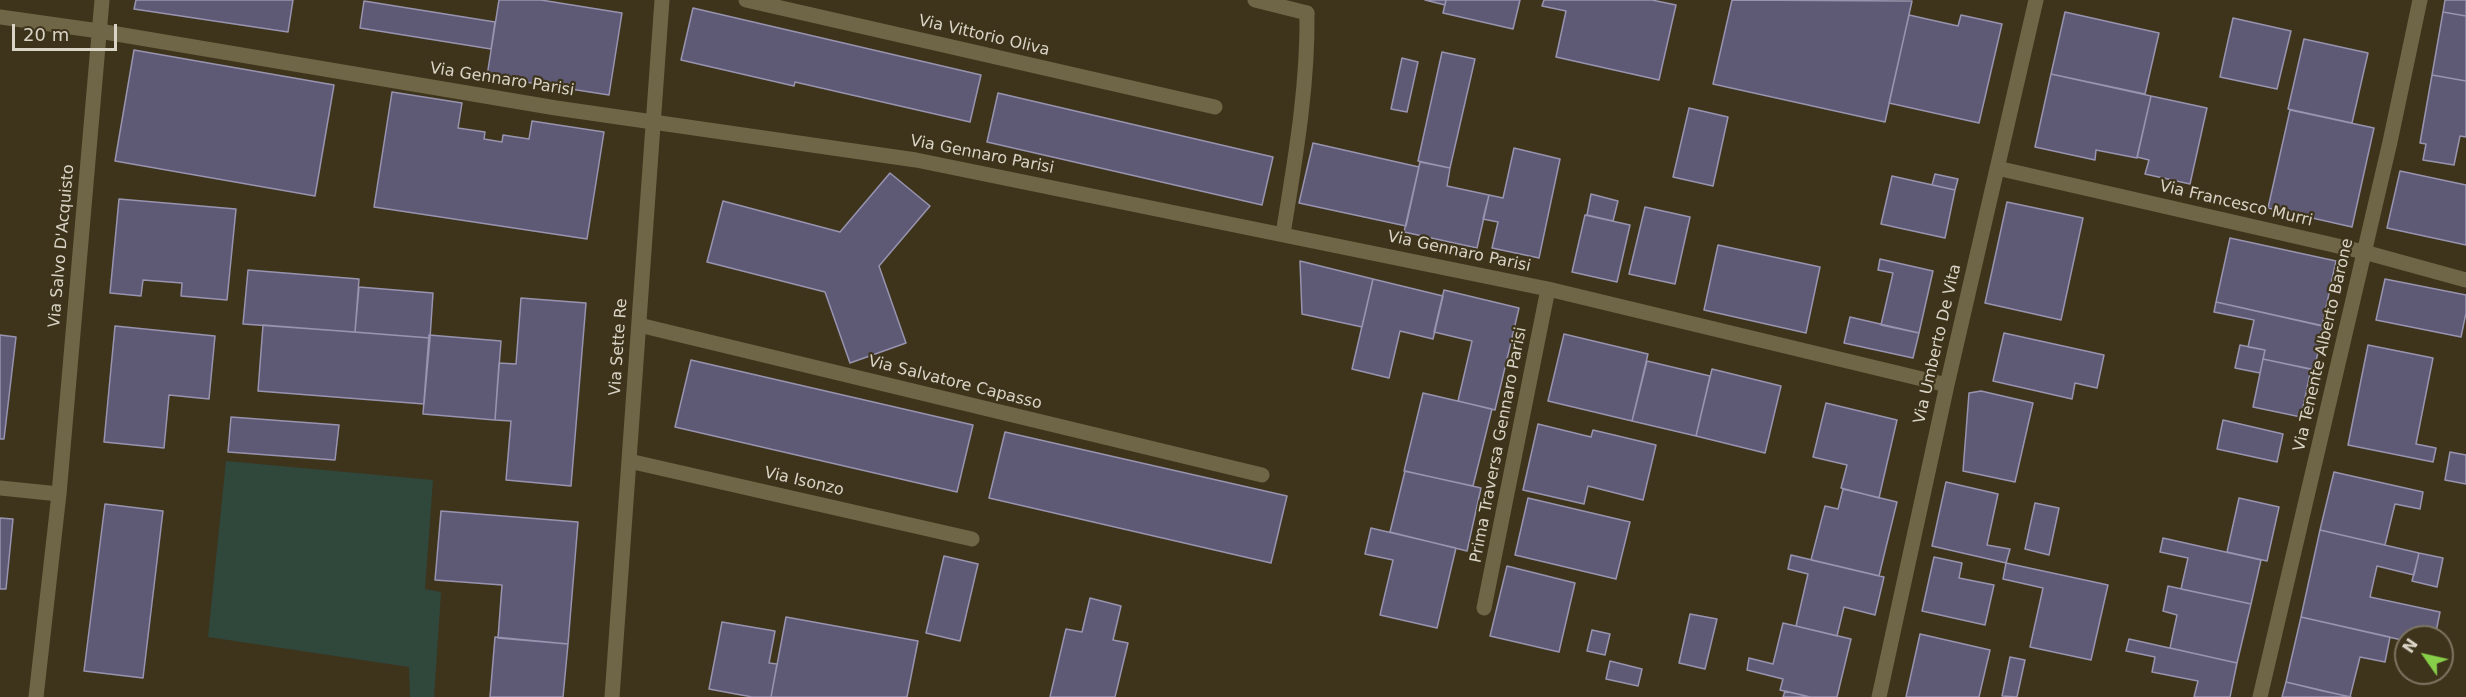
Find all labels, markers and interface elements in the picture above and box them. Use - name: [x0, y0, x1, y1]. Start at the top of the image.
- scale bar: [15, 12, 120, 50]
- street label: Via Vittorio Oliva: [917, 12, 1051, 60]
- text: 20 m: [23, 24, 69, 45]
- street label: Via Gennaro Parisi: [428, 59, 576, 101]
- street label: Via Gennaro Parisi: [909, 132, 1055, 178]
- street label: Via Salvo D'Acquisto: [45, 163, 79, 329]
- street label: Via Francesco Murri: [2158, 177, 2314, 231]
- street label: Via Gennaro Parisi: [1386, 227, 1532, 277]
- street label: Via Tenente Alberto Barone: [2290, 237, 2358, 453]
- street label: Via Umberto De Vita: [1910, 262, 1966, 426]
- street label: Via Sette Re: [606, 298, 632, 396]
- street label: Prima Traversa Gennaro Parisi: [1467, 325, 1531, 565]
- street label: Via Salvatore Capasso: [866, 352, 1044, 414]
- street label: Via Isonzo: [762, 464, 846, 500]
- north arrow: [2394, 625, 2454, 685]
- text: N: [2399, 635, 2422, 657]

